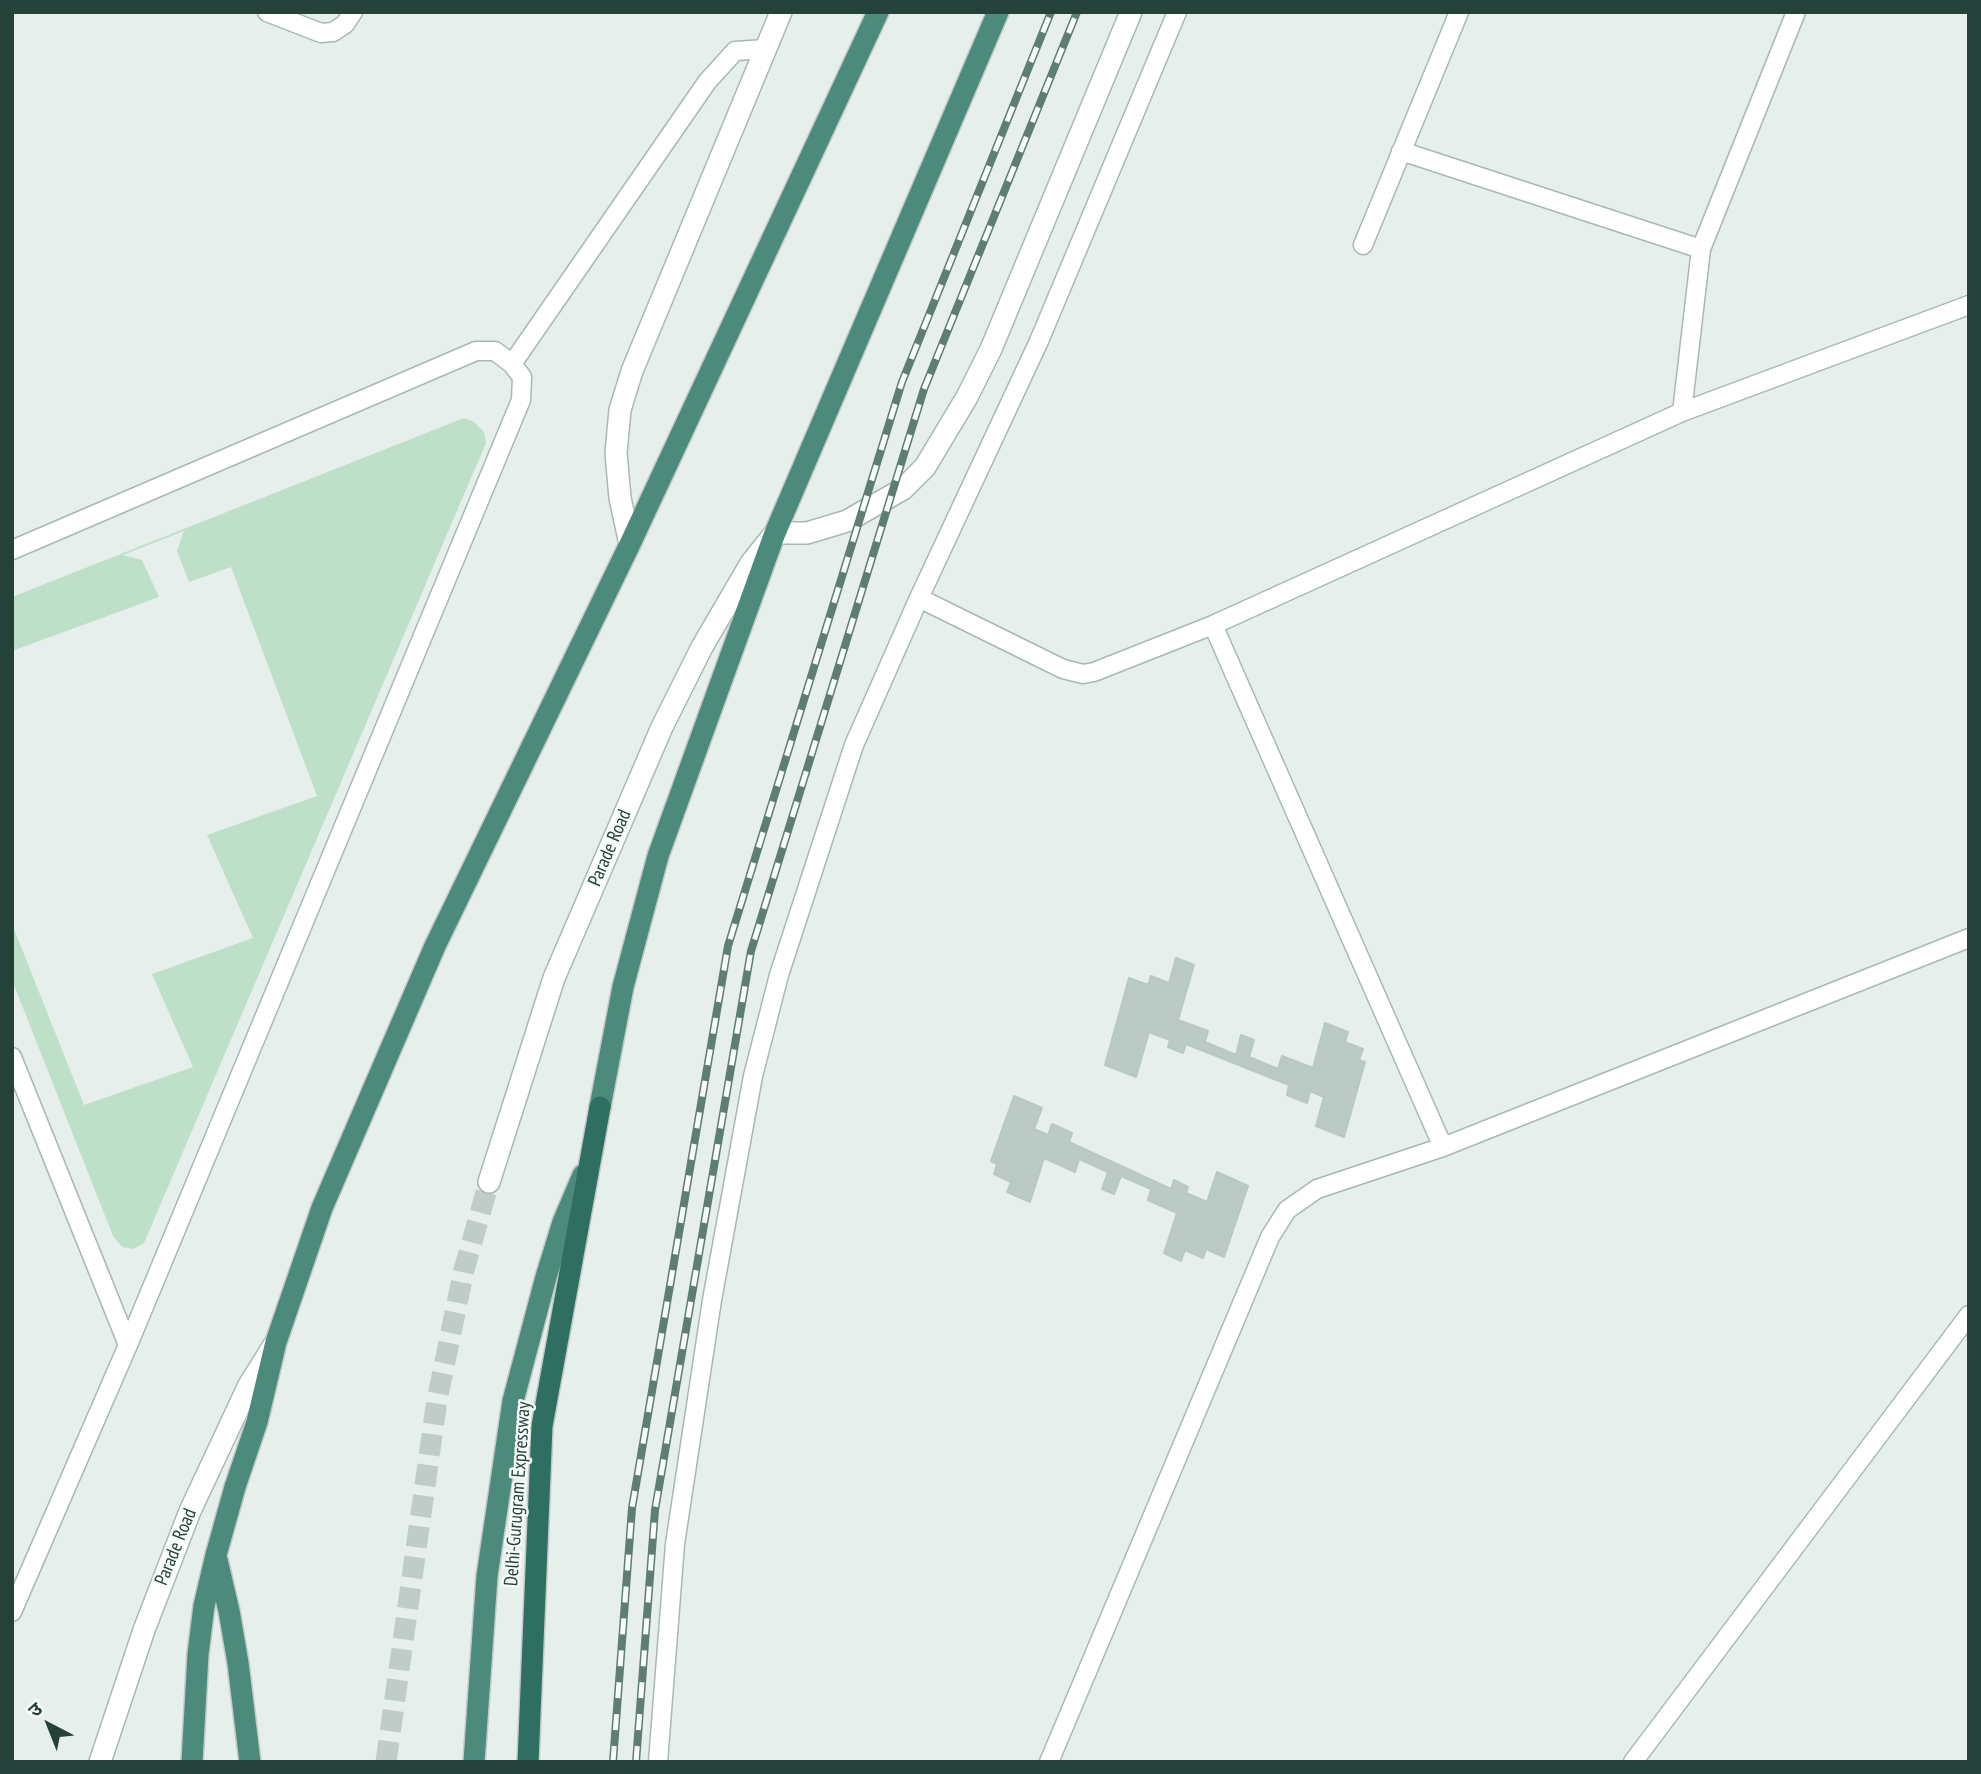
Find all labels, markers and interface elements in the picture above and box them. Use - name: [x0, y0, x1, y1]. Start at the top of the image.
- street label: Parade Road: [584, 806, 636, 890]
- street label: Delhi-Gurugram Expressway: [500, 1401, 536, 1587]
- street label: Parade Road: [150, 1505, 202, 1589]
- north arrow: [14, 1690, 84, 1760]
- text: उ: [23, 1697, 47, 1722]

